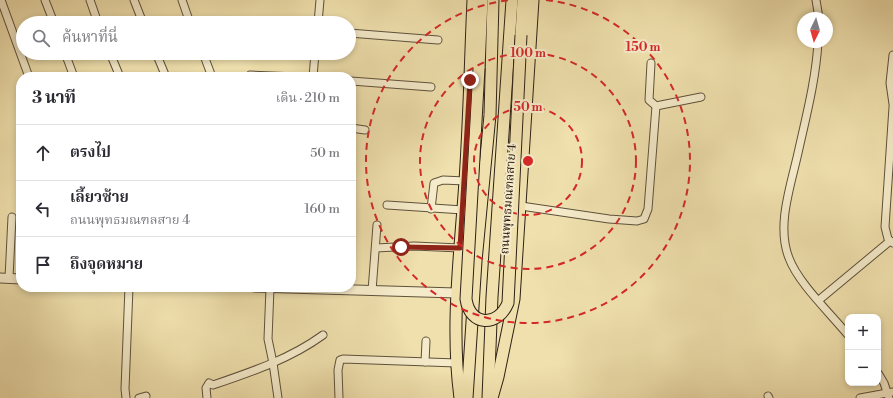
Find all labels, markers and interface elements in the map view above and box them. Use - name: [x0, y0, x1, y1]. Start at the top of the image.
- north arrow: [797, 12, 833, 48]
- search box: [16, 16, 356, 60]
- icon: search: [30, 27, 52, 49]
- text: ค้นหาที่นี่: [62, 28, 118, 47]
- text: 150 m: [626, 40, 660, 55]
- text: 100 m: [510, 46, 546, 61]
- route end: [461, 71, 479, 89]
- text: 3 นาที: [32, 87, 76, 109]
- text: เดิน · 210 m: [276, 90, 340, 106]
- text: 50 m: [513, 100, 543, 115]
- icon: ahead: [32, 142, 54, 164]
- text: ตรงไป: [70, 143, 111, 162]
- street label: ถนนพุทธมณฑลสาย 4: [497, 143, 520, 255]
- text: 50 m: [310, 145, 340, 161]
- centre of rings: [521, 154, 535, 168]
- text: เลี้ยวซ้าย: [70, 188, 129, 207]
- icon: left: [32, 198, 54, 220]
- text: 160 m: [304, 201, 340, 217]
- text: ถนนพุทธมณฑลสาย 4: [70, 212, 190, 228]
- route start: [392, 238, 410, 256]
- icon: arrive: [32, 254, 54, 276]
- text: ถึงจุดหมาย: [70, 255, 143, 274]
- map controls: [845, 314, 881, 386]
- button: +: [845, 314, 881, 350]
- button: −: [845, 350, 881, 386]

